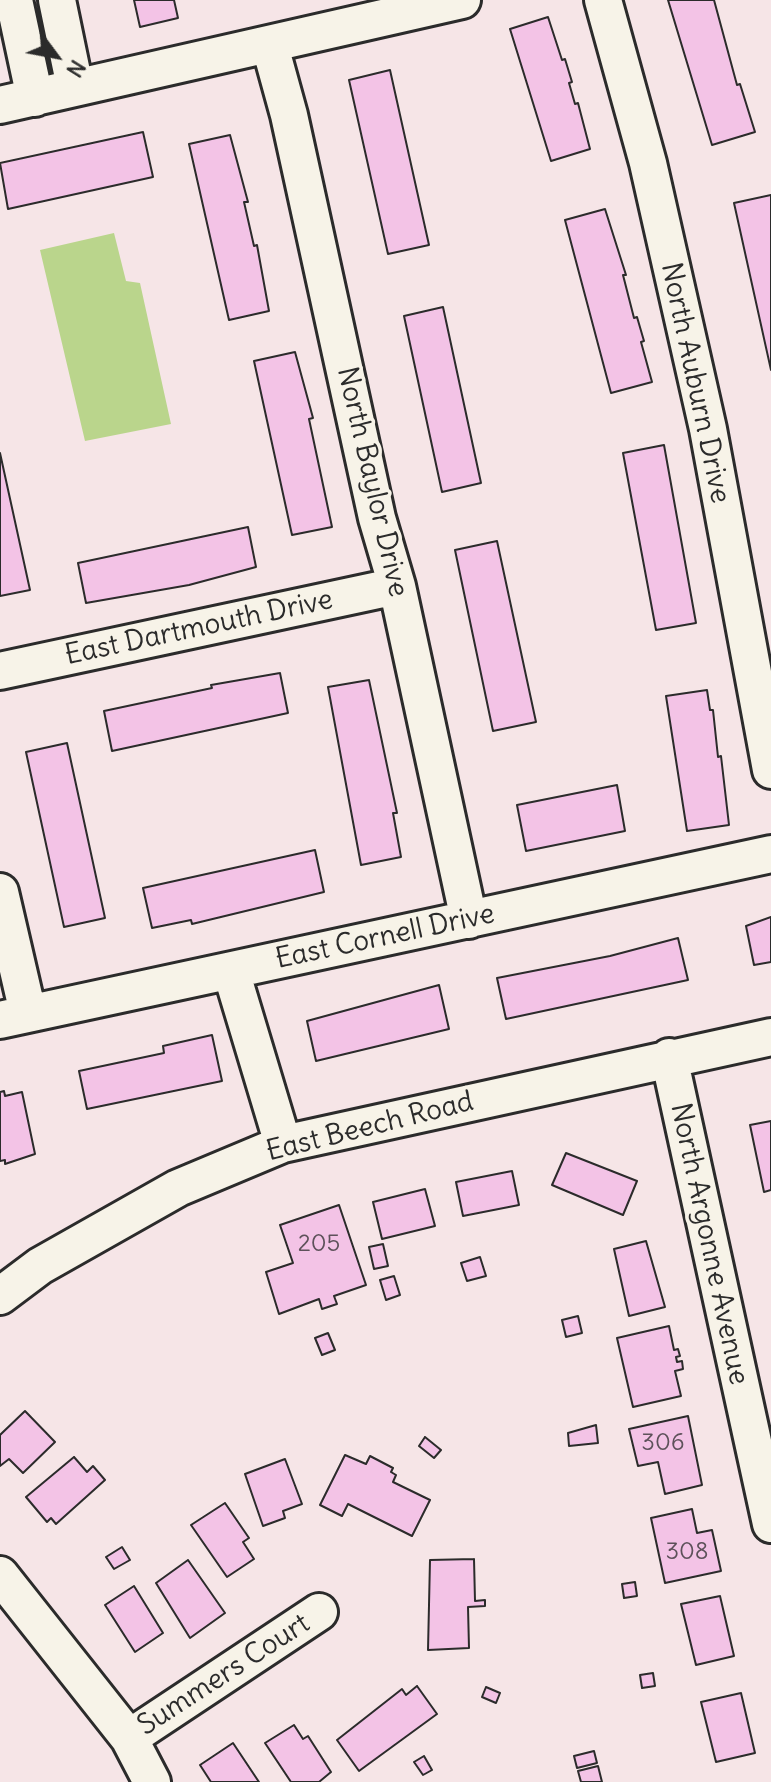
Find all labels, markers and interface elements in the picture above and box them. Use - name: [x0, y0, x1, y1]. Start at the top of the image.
- north arrow: [16, 16, 96, 96]
- text: N: [60, 55, 92, 83]
- street label: North Auburn Drive: [653, 260, 737, 506]
- street label: North Baylor Drive: [329, 364, 415, 600]
- street label: East Dartmouth Drive: [62, 583, 336, 673]
- street label: East Cornell Drive: [272, 897, 498, 977]
- street label: East Beech Road: [263, 1085, 477, 1169]
- street label: North Argonne Avenue: [663, 1100, 755, 1388]
- house number: 205: [298, 1230, 340, 1258]
- house number: 306: [641, 1429, 685, 1457]
- house number: 308: [665, 1538, 709, 1566]
- street label: Summers Court: [132, 1607, 316, 1743]

